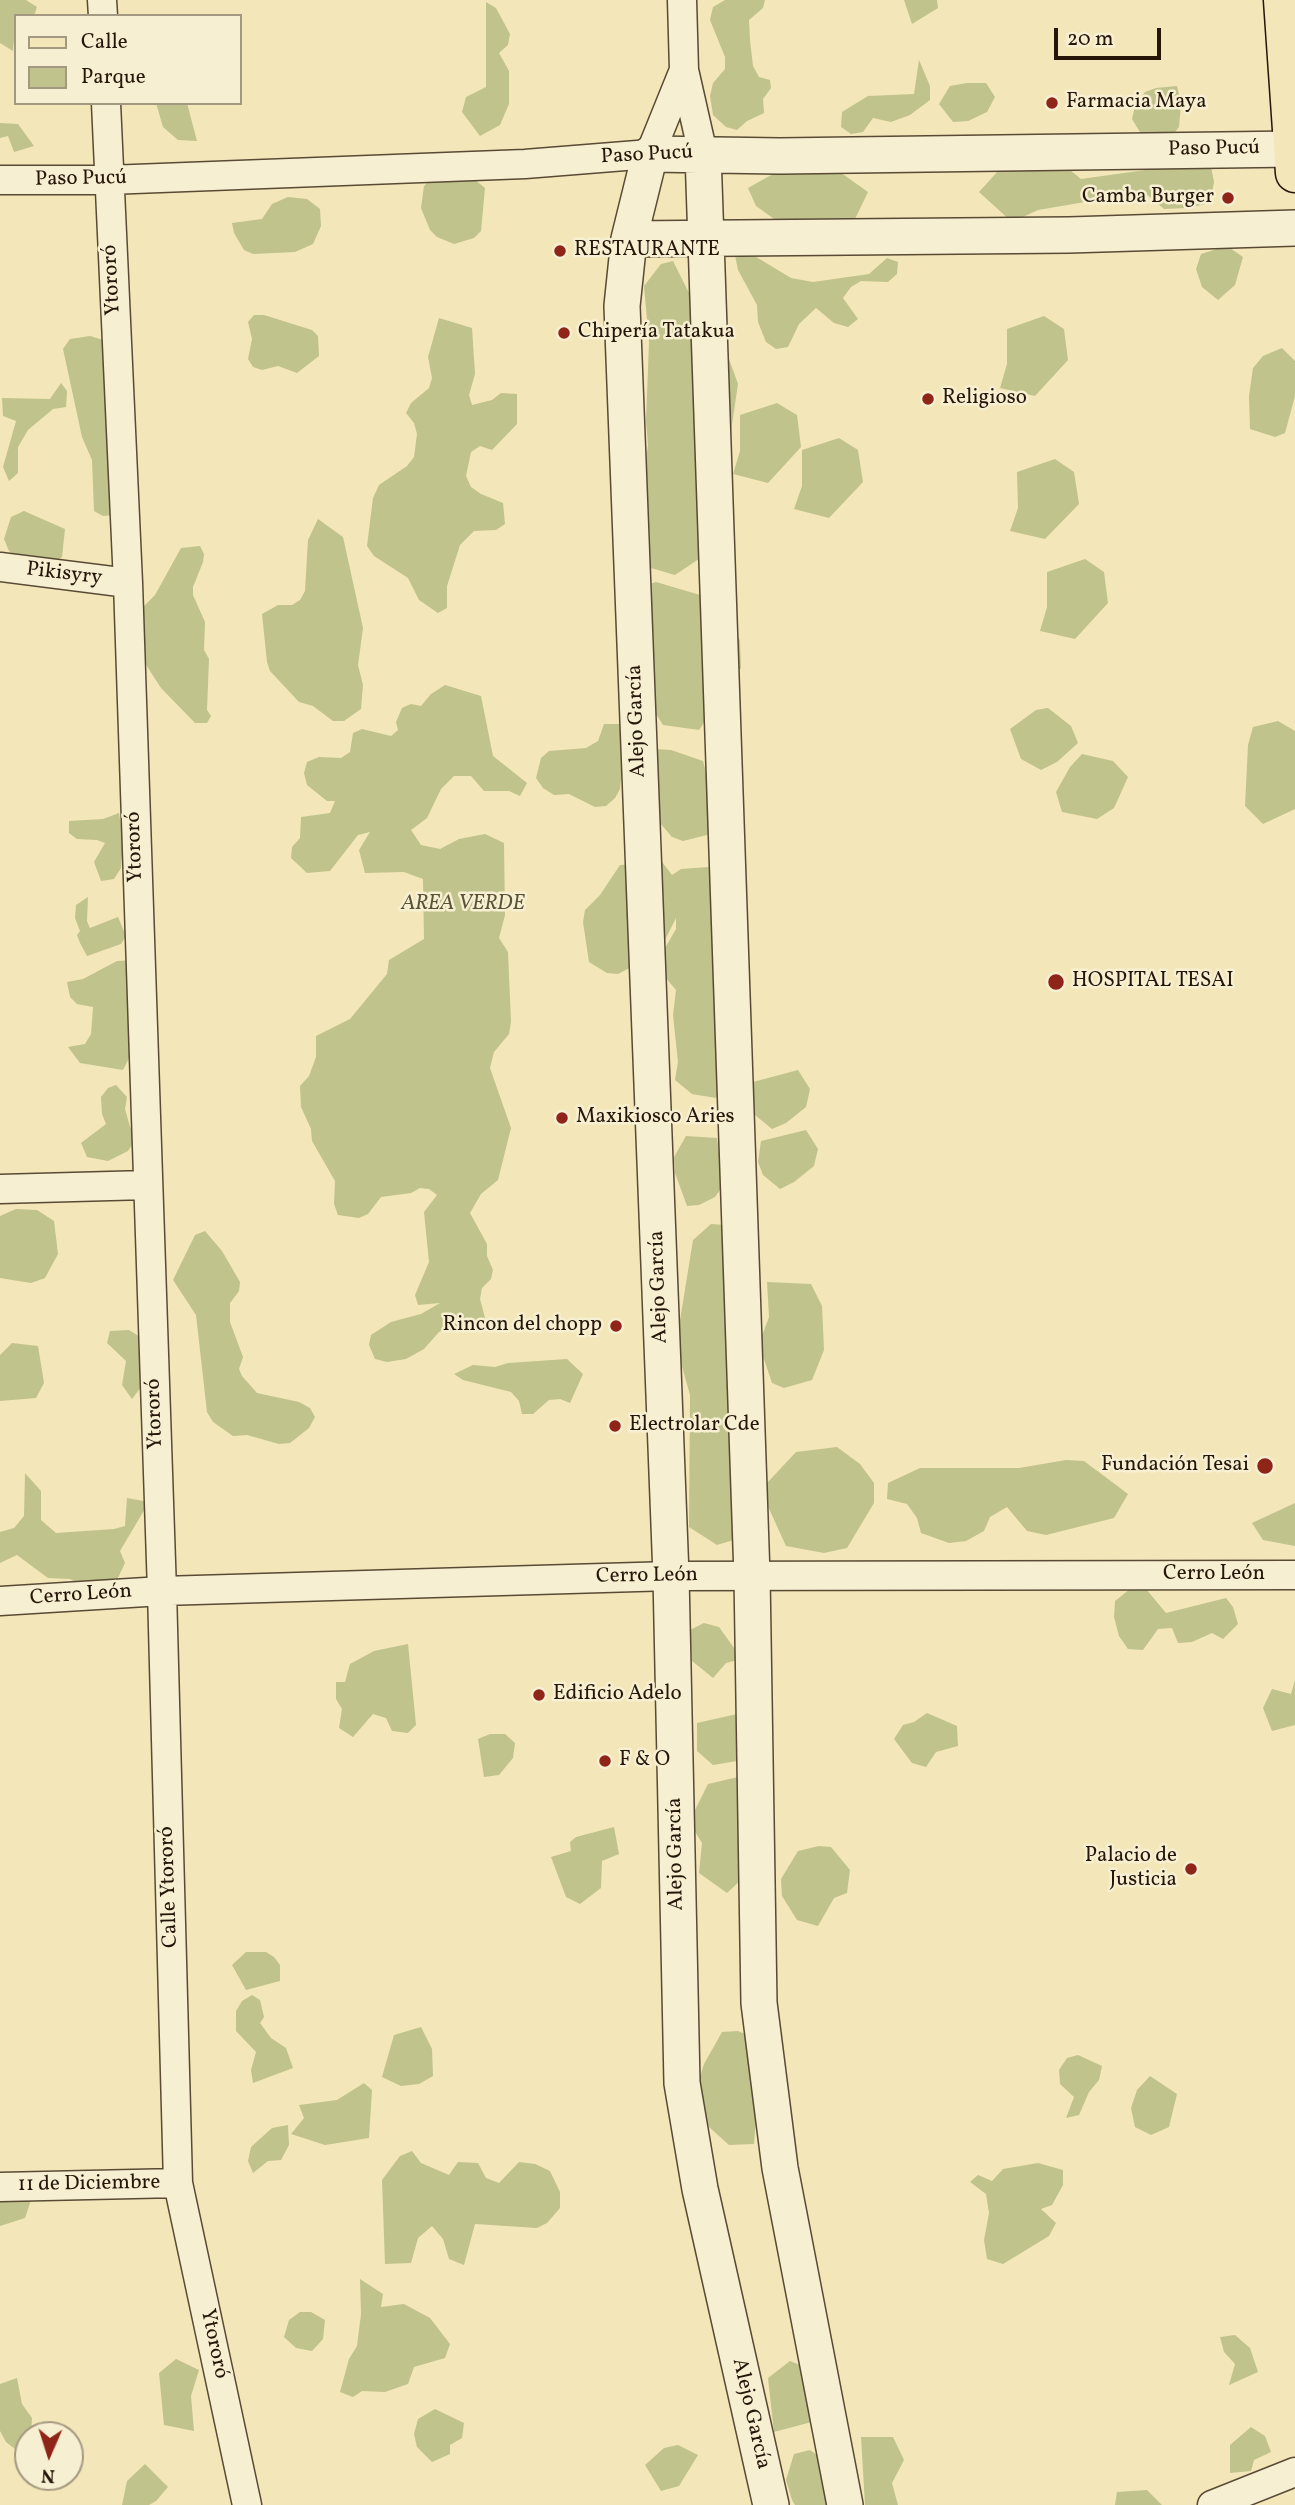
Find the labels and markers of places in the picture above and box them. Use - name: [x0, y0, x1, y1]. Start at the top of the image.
- place label: Farmacia Maya: [1066, 90, 1207, 116]
- marker: Farmacia Maya: [1044, 95, 1060, 111]
- place label: Camba Burger: [1082, 185, 1214, 211]
- marker: Camba Burger: [1220, 190, 1236, 206]
- place label: RESTAURANTE: [574, 238, 720, 264]
- marker: RESTAURANTE: [552, 243, 568, 259]
- place label: Chipería Tatakua: [578, 320, 735, 346]
- marker: Chipería Tatakua: [556, 325, 572, 341]
- place label: Religioso: [942, 386, 1027, 412]
- marker: Religioso: [920, 391, 936, 407]
- place label: HOSPITAL TESAI: [1072, 969, 1234, 995]
- marker: HOSPITAL TESAI: [1046, 972, 1066, 992]
- place label: Maxikiosco Aries: [576, 1105, 735, 1131]
- marker: Maxikiosco Aries: [554, 1110, 570, 1126]
- place label: Rincon del chopp: [443, 1313, 602, 1339]
- marker: Rincon del chopp: [608, 1318, 624, 1334]
- place label: Electrolar Cde: [629, 1413, 760, 1439]
- marker: Electrolar Cde: [607, 1418, 623, 1434]
- place label: Fundación Tesai: [1101, 1453, 1249, 1479]
- marker: Fundación Tesai: [1255, 1456, 1275, 1476]
- place label: Edificio Adelo: [553, 1682, 682, 1708]
- marker: Edificio Adelo: [531, 1687, 547, 1703]
- place label: F & O: [619, 1748, 670, 1774]
- marker: F & O: [597, 1753, 613, 1769]
- place label: Palacio de Justicia: [1085, 1844, 1177, 1894]
- marker: Palacio de Justicia: [1183, 1861, 1199, 1877]

